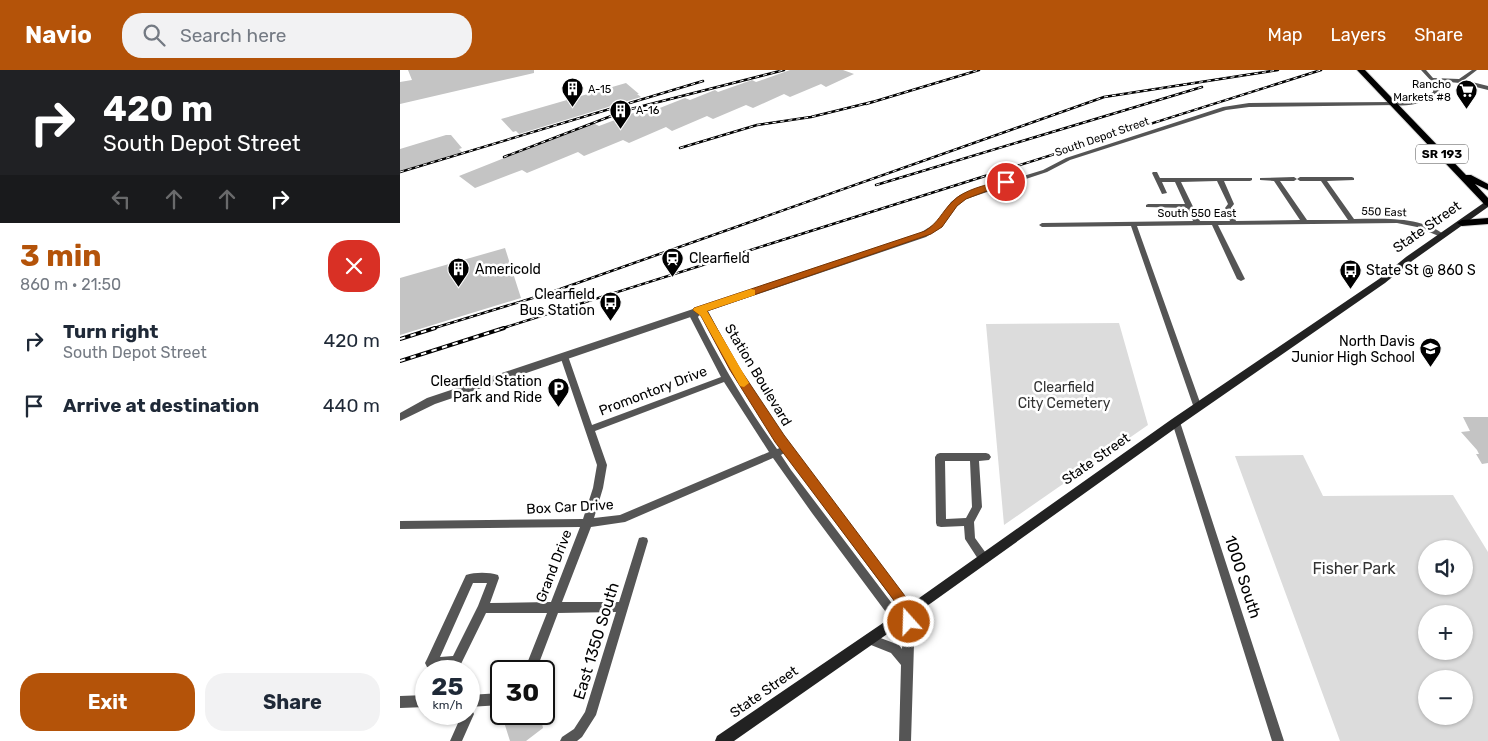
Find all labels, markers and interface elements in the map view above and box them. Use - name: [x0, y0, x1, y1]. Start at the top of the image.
- search box: [122, 13, 472, 58]
- text: Navio: [25, 21, 92, 49]
- icon: search: [140, 21, 168, 49]
- text: Search here: [180, 24, 286, 47]
- text: Map: [1268, 24, 1303, 46]
- text: Layers: [1331, 24, 1386, 46]
- text: Share: [1414, 24, 1463, 46]
- building icon: A-15: [560, 77, 584, 108]
- place label: Rancho Markets #8: [1393, 78, 1451, 104]
- supermarket icon: Rancho Markets #8: [1455, 78, 1479, 109]
- place label: A-15: [588, 83, 612, 96]
- text: 420 m: [103, 88, 213, 130]
- icon: right: [20, 90, 85, 155]
- building icon: A-16: [608, 98, 632, 129]
- place label: A-16: [636, 104, 660, 117]
- street label: South Depot Street: [1053, 115, 1151, 159]
- text: South Depot Street: [103, 130, 301, 157]
- road number: SR 193: [1416, 144, 1468, 164]
- pin: [985, 161, 1027, 203]
- icon: arrive: [992, 168, 1020, 196]
- icon: left: [107, 185, 135, 213]
- icon: ahead: [160, 185, 188, 213]
- icon: ahead: [213, 185, 241, 213]
- icon: right: [266, 185, 294, 213]
- street label: State Street: [1390, 197, 1465, 257]
- street label: 550 East: [1361, 205, 1408, 219]
- street label: South 550 East: [1158, 207, 1237, 220]
- text: 3 min: [20, 238, 102, 274]
- button: close: [328, 240, 380, 292]
- station icon: Clearfield: [661, 246, 685, 277]
- place label: Clearfield: [689, 250, 750, 267]
- building icon: Americold: [447, 257, 471, 288]
- bus stop icon: State St @ 860 S: [1338, 258, 1362, 289]
- place label: Americold: [475, 261, 541, 278]
- place label: State St @ 860 S: [1366, 262, 1476, 279]
- text: 860 m · 21:50: [20, 275, 121, 294]
- place label: Clearfield Bus Station: [519, 286, 595, 319]
- bus stop icon: Clearfield Bus Station: [599, 290, 623, 321]
- text: Turn right: [63, 320, 158, 343]
- street label: Station Boulevard: [721, 321, 795, 429]
- icon: right: [20, 327, 48, 355]
- text: 420 m: [323, 329, 380, 352]
- place label: North Davis Junior High School: [1291, 333, 1415, 366]
- school or university icon: North Davis Junior High School: [1419, 337, 1443, 368]
- text: South Depot Street: [63, 343, 207, 362]
- street label: Promontory Drive: [597, 363, 710, 419]
- place label: Clearfield Station Park and Ride: [430, 373, 542, 406]
- parking icon: Clearfield Station Park and Ride: [546, 377, 570, 408]
- park label: Clearfield City Cemetery: [1018, 379, 1111, 412]
- icon: arrive: [20, 392, 48, 420]
- text: Arrive at destination: [63, 394, 259, 417]
- text: 440 m: [323, 394, 380, 417]
- street label: State Street: [1059, 429, 1134, 489]
- street label: Box Car Drive: [526, 496, 614, 518]
- street label: Grand Drive: [532, 527, 576, 605]
- street label: 1000 South: [1221, 533, 1265, 621]
- map controls: [1418, 540, 1473, 725]
- button: sound: [1418, 540, 1473, 595]
- park label: Fisher Park: [1312, 559, 1396, 578]
- street label: East 1350 South: [569, 580, 623, 702]
- position arrow: [882, 595, 934, 647]
- button: +: [1418, 605, 1473, 660]
- speed limit sign: 30: [490, 660, 555, 725]
- street label: State Street: [727, 662, 802, 722]
- button: −: [1418, 670, 1473, 725]
- text: 25: [431, 672, 464, 701]
- button: Exit: [20, 673, 195, 731]
- button: Share: [205, 673, 380, 731]
- text: km/h: [433, 698, 462, 712]

